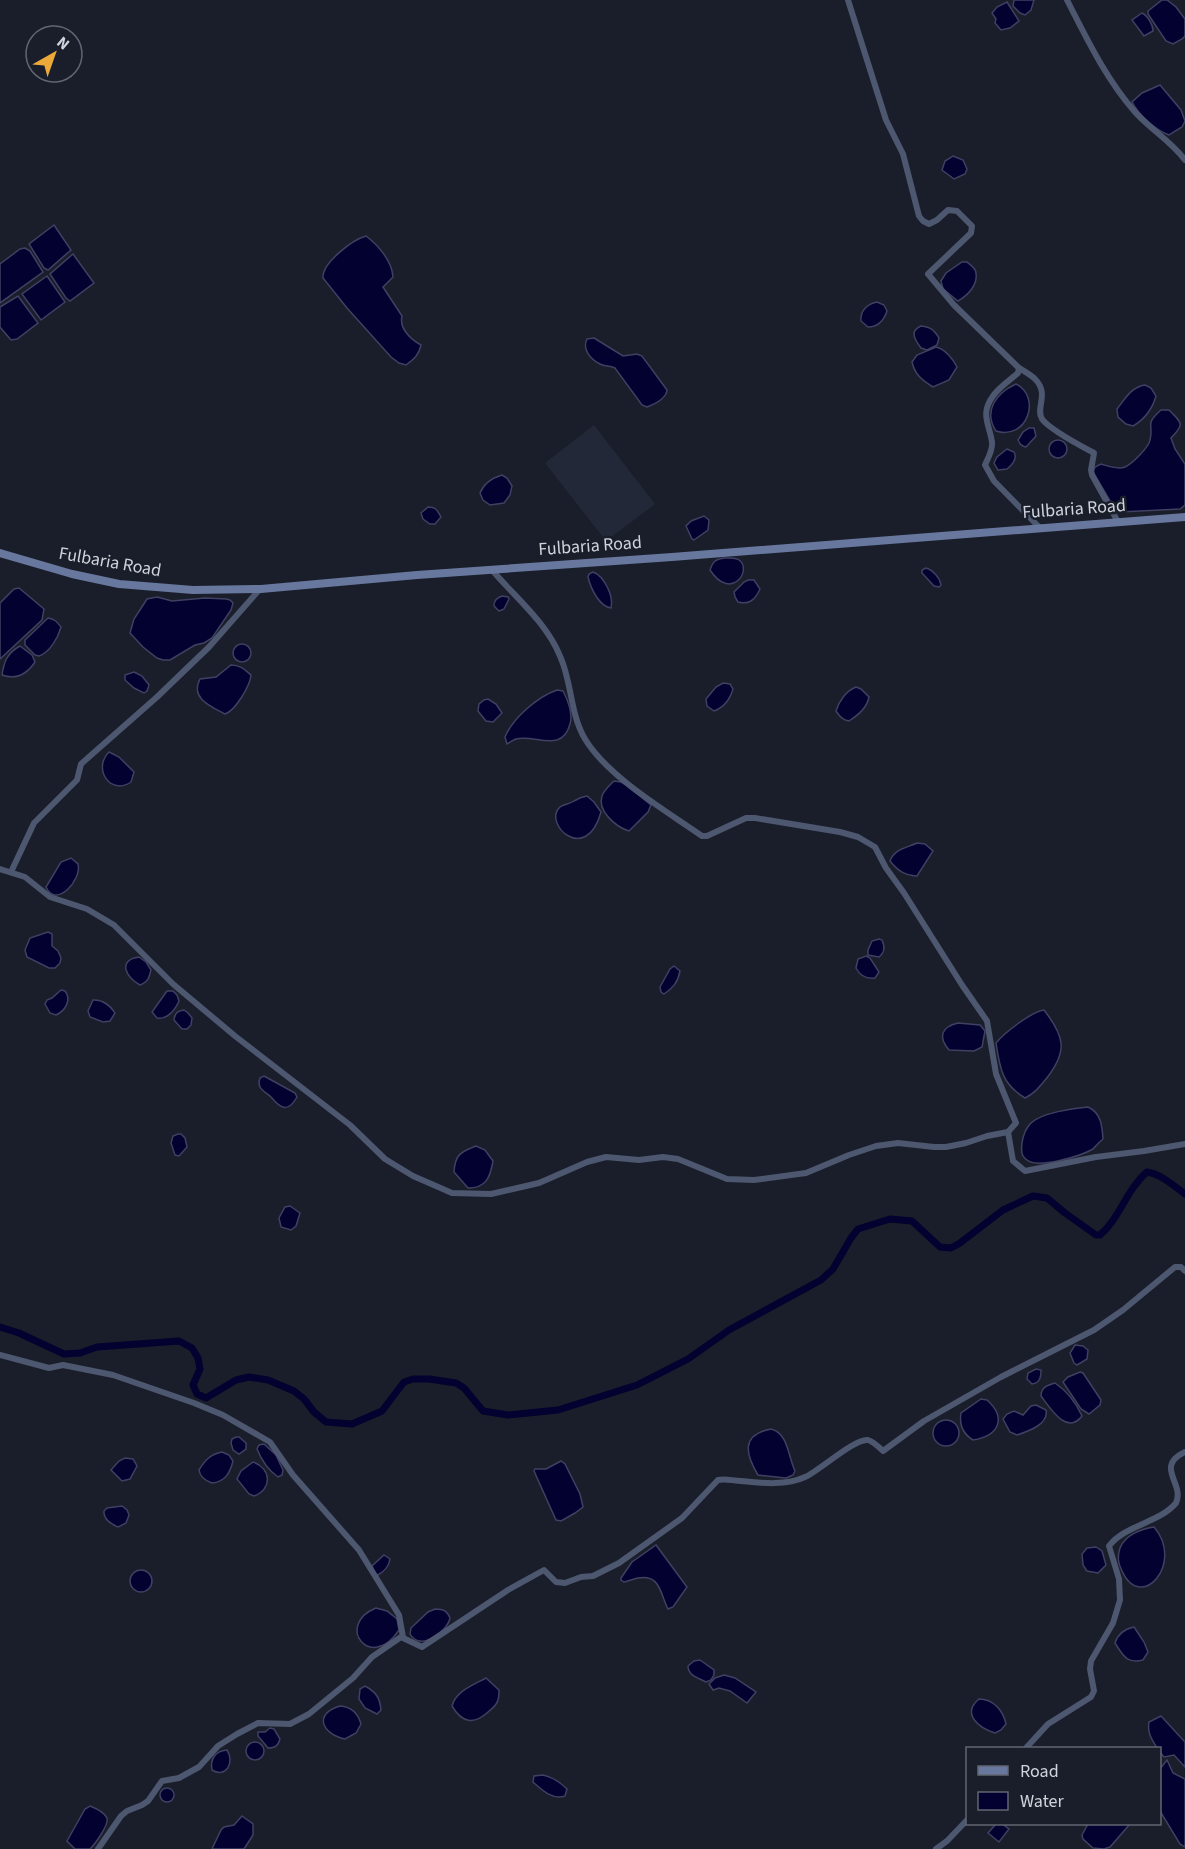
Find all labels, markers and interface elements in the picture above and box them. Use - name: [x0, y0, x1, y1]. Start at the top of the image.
- north arrow: [24, 24, 84, 84]
- text: N: [52, 31, 74, 55]
- street label: Fulbaria Road: [1021, 493, 1127, 525]
- street label: Fulbaria Road: [537, 530, 643, 562]
- street label: Fulbaria Road: [57, 541, 163, 583]
- legend: [966, 1747, 1161, 1825]
- text: Road: [1020, 1759, 1059, 1784]
- text: Water: [1020, 1789, 1064, 1814]

